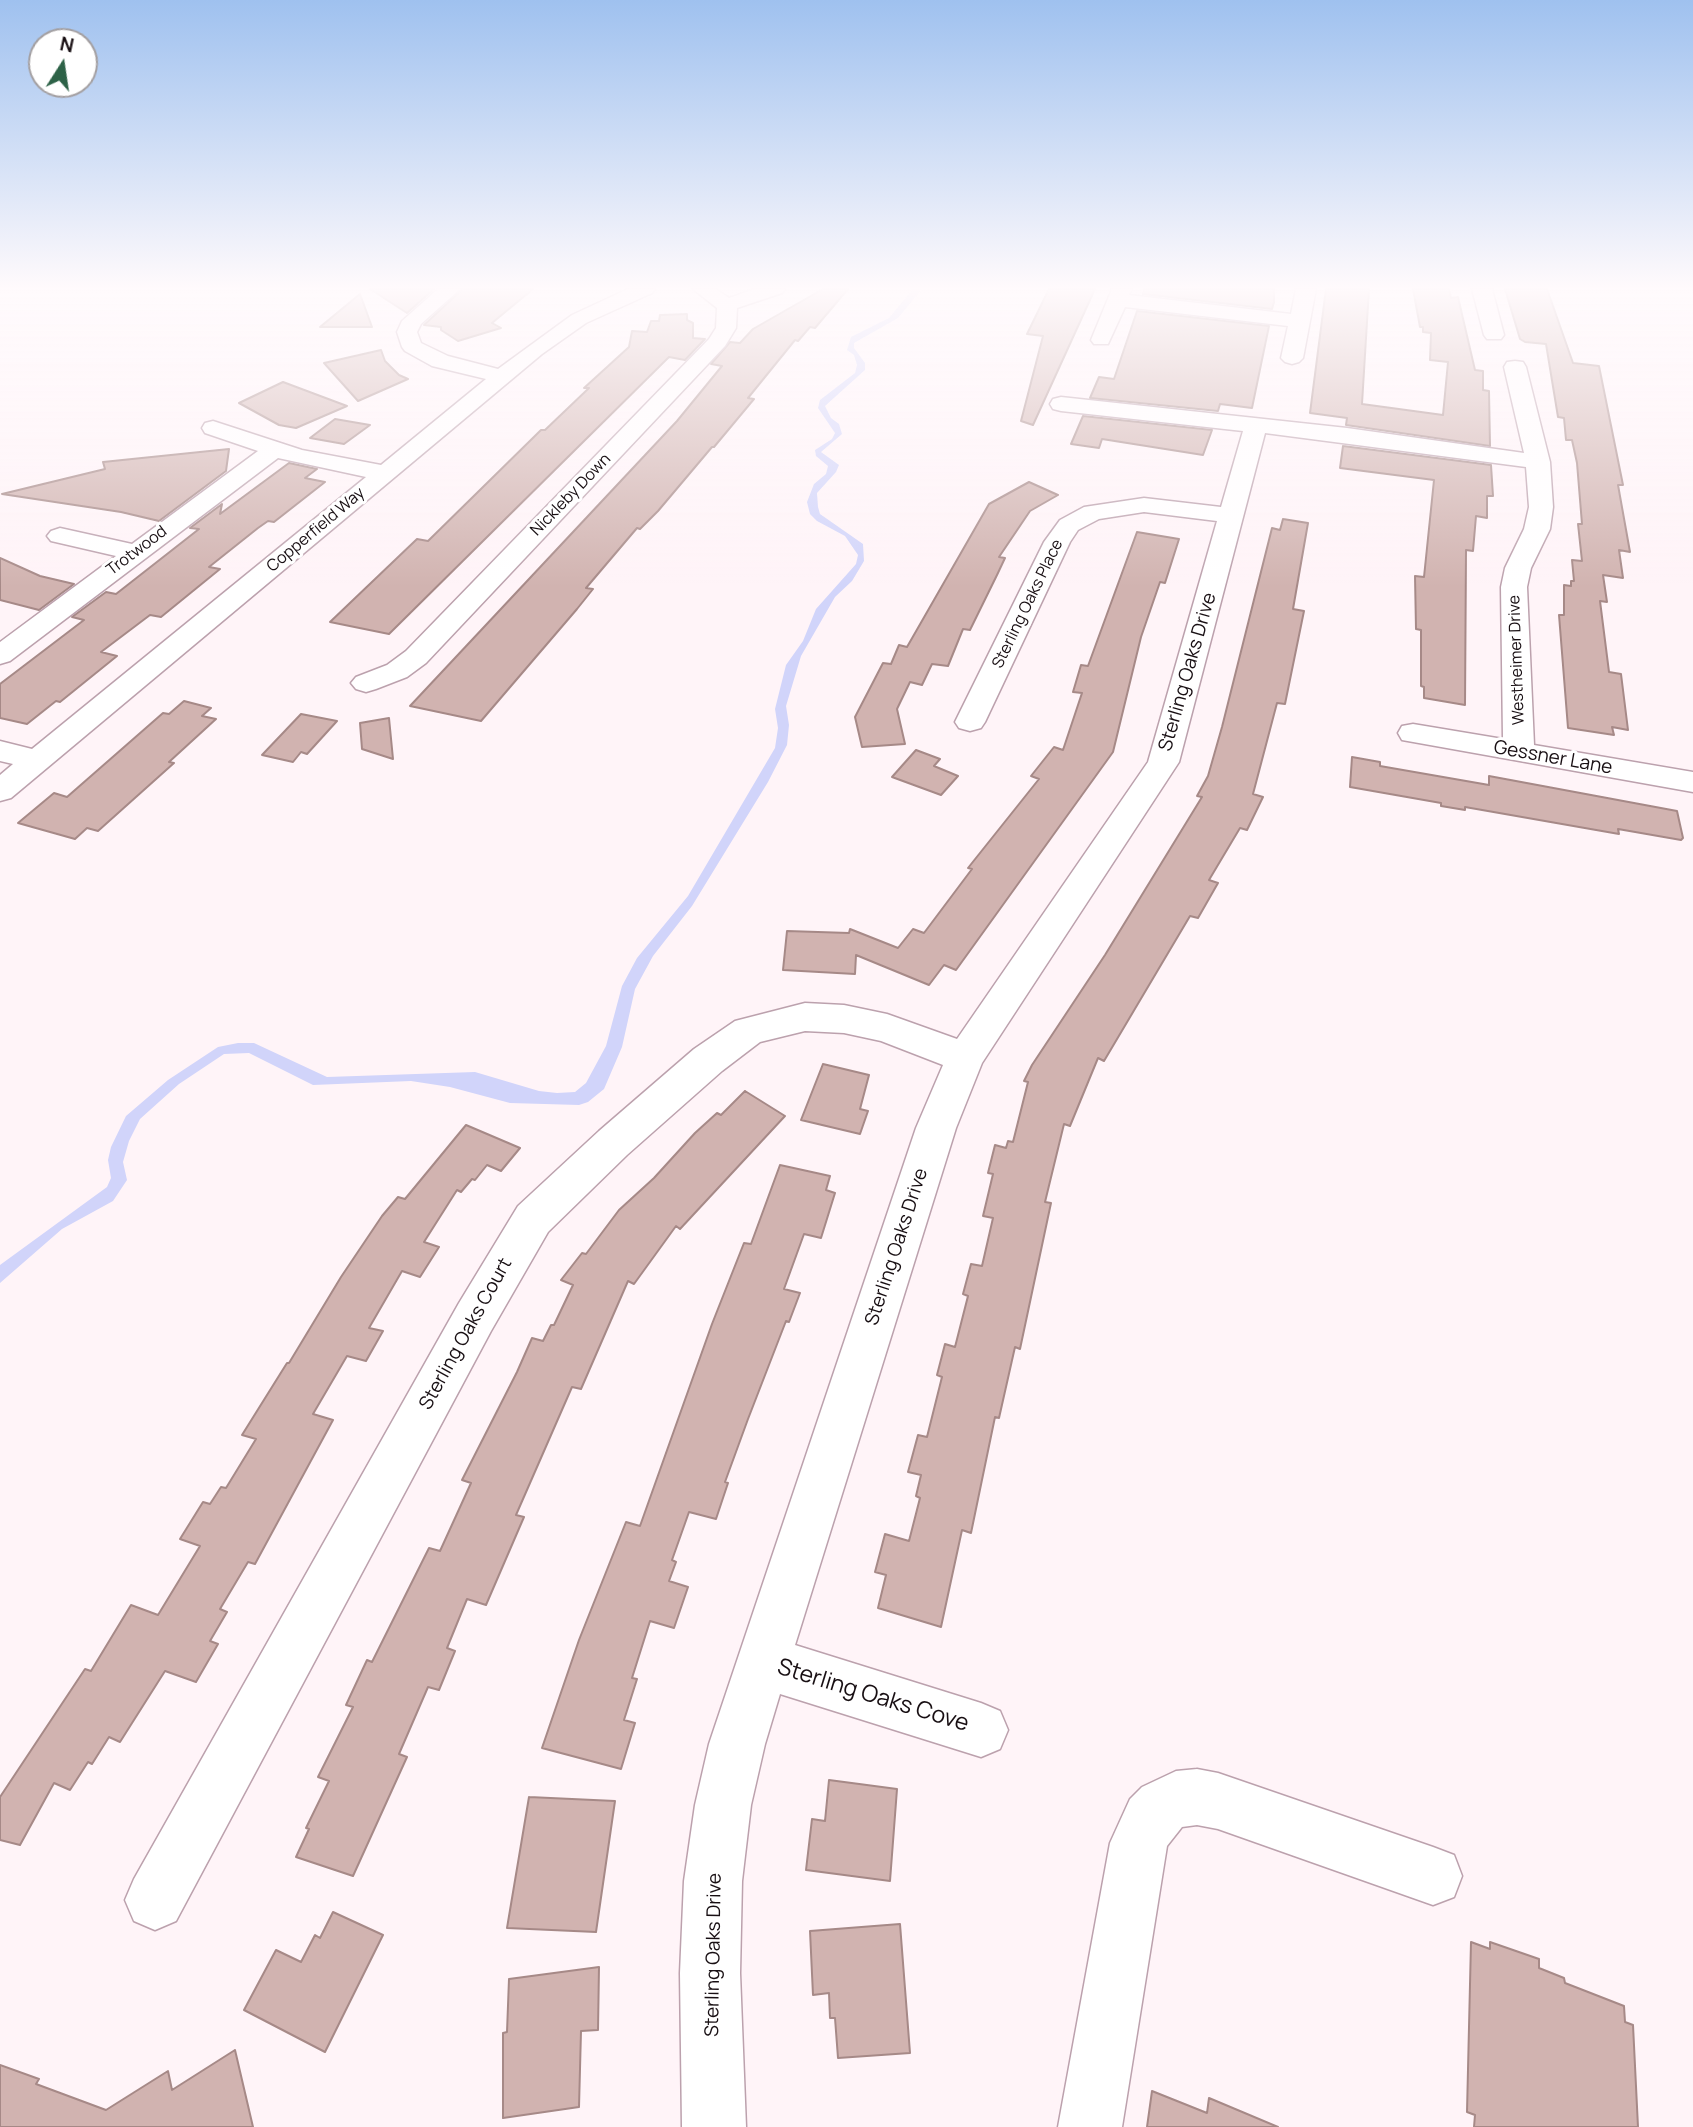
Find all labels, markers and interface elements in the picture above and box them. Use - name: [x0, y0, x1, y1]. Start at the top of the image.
- north arrow: [28, 28, 98, 98]
- text: N: [58, 30, 76, 59]
- street label: Nickleby Down: [527, 450, 615, 540]
- street label: Copperfield Way: [263, 484, 369, 576]
- street label: Trotwood: [103, 522, 171, 580]
- street label: Sterling Oaks Place: [989, 537, 1067, 671]
- street label: Sterling Oaks Drive: [1154, 590, 1222, 754]
- street label: Westheimer Drive: [1505, 595, 1529, 725]
- street label: Gessner Lane: [1492, 736, 1614, 780]
- street label: Sterling Oaks Drive: [861, 1166, 933, 1328]
- street label: Sterling Oaks Court: [415, 1254, 517, 1414]
- street label: Sterling Oaks Cove: [774, 1654, 972, 1738]
- street label: Sterling Oaks Drive: [701, 1873, 727, 2037]

